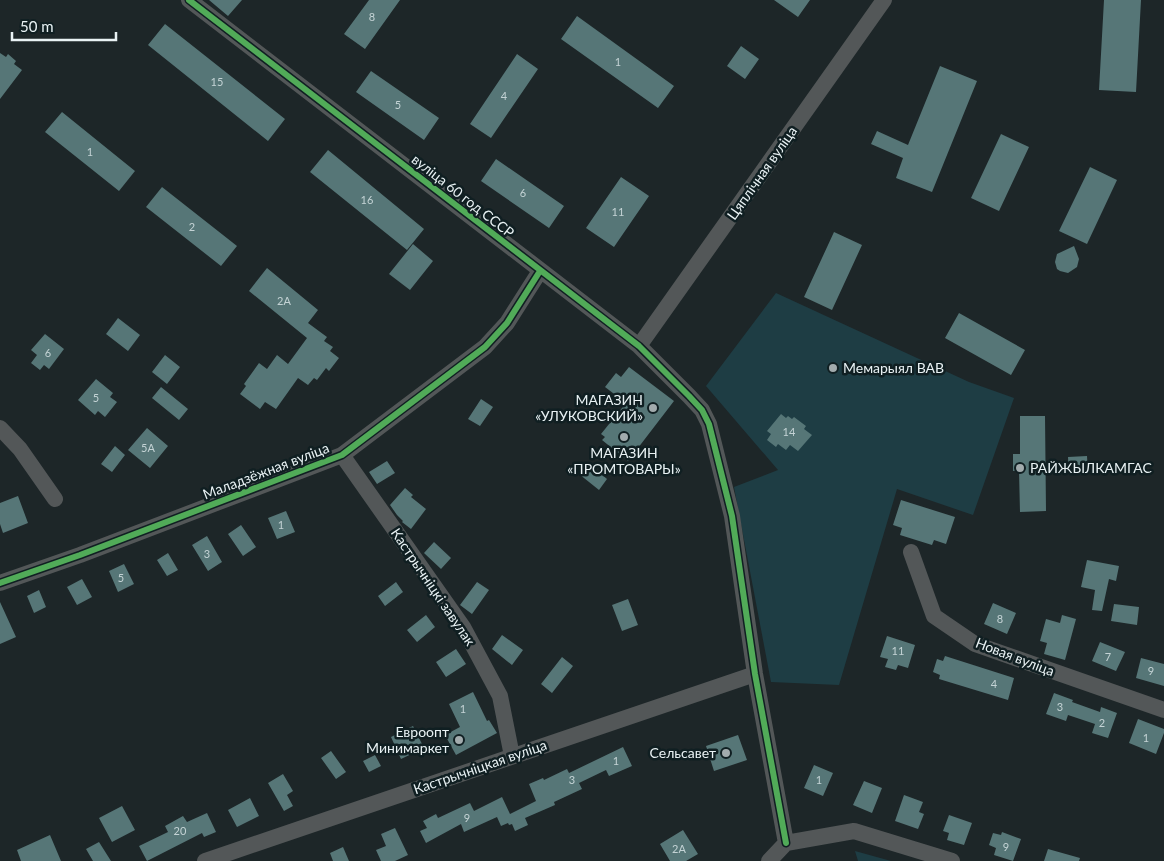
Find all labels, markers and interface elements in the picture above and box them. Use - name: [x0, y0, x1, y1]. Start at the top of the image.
- scale bar: [12, 10, 116, 42]
- house number: 8: [369, 10, 375, 23]
- text: 50 m: [20, 17, 54, 35]
- house number: 1: [615, 55, 621, 68]
- house number: 15: [211, 75, 223, 88]
- house number: 4: [501, 89, 508, 102]
- house number: 5: [395, 98, 401, 111]
- street label: Цяплічная вуліца: [723, 123, 800, 223]
- house number: 1: [87, 145, 93, 158]
- street label: вуліца 60 год СССР: [409, 150, 518, 241]
- house number: 6: [520, 186, 526, 199]
- house number: 16: [361, 193, 373, 206]
- house number: 11: [612, 205, 624, 218]
- house number: 2: [189, 220, 195, 233]
- house number: 2А: [277, 294, 291, 307]
- house number: 6: [45, 346, 51, 359]
- place label: Мемарыял ВАВ: [843, 359, 944, 376]
- marker: Мемарыял ВАВ: [827, 362, 839, 374]
- house number: 5: [93, 391, 99, 404]
- place label: МАГАЗИН «УЛУКОВСКИЙ»: [535, 391, 643, 424]
- marker: МАГАЗИН «УЛУКОВСКИЙ»: [647, 402, 659, 414]
- house number: 14: [783, 425, 796, 438]
- marker: МАГАЗИН «ПРОМТОВАРЫ»: [618, 431, 630, 443]
- street label: Маладзёжная вуліца: [200, 439, 331, 502]
- house number: 5А: [141, 441, 155, 454]
- place label: МАГАЗИН «ПРОМТОВАРЫ»: [567, 444, 681, 477]
- place label: РАЙЖЫЛКАМГАС: [1030, 459, 1152, 476]
- marker: РАЙЖЫЛКАМГАС: [1014, 462, 1026, 474]
- house number: 1: [278, 518, 284, 531]
- street label: Кастрычніцкі завулак: [388, 525, 479, 649]
- house number: 3: [204, 547, 210, 560]
- house number: 5: [118, 571, 124, 584]
- house number: 8: [997, 612, 1003, 625]
- street label: Новая вуліца: [973, 634, 1057, 679]
- house number: 11: [892, 644, 904, 657]
- house number: 7: [1105, 650, 1111, 663]
- house number: 9: [1148, 664, 1154, 677]
- house number: 4: [991, 677, 998, 690]
- house number: 3: [1057, 700, 1063, 713]
- house number: 1: [460, 702, 466, 715]
- house number: 2: [1099, 716, 1105, 729]
- place label: Евроопт Минимаркет: [366, 723, 449, 756]
- house number: 1: [1143, 731, 1149, 744]
- marker: Евроопт Минимаркет: [453, 734, 465, 746]
- street label: Кастрычніцкая вуліца: [411, 736, 549, 797]
- place label: Сельсавет: [650, 744, 716, 761]
- marker: Сельсавет: [720, 747, 732, 759]
- house number: 1: [613, 754, 619, 767]
- house number: 3: [569, 773, 575, 786]
- house number: 1: [816, 773, 822, 786]
- house number: 9: [464, 811, 470, 824]
- house number: 20: [174, 824, 187, 837]
- house number: 9: [1003, 840, 1009, 853]
- house number: 2А: [672, 842, 686, 855]

